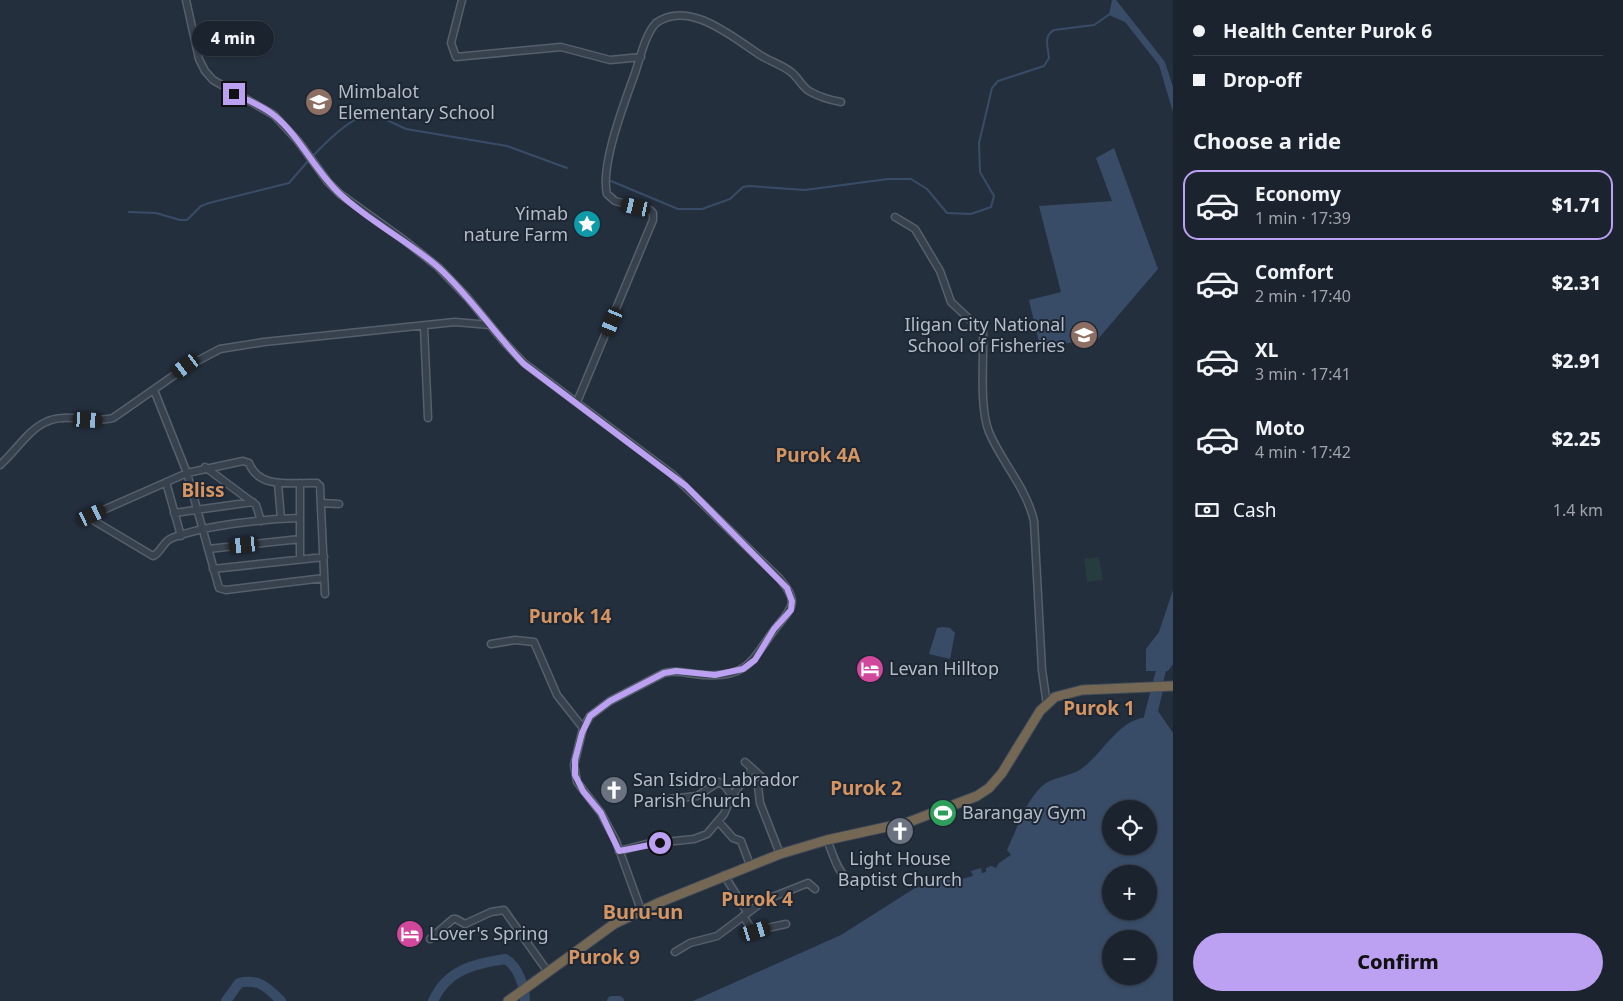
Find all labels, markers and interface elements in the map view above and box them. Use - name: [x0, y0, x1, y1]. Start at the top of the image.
- text: Health Center Purok 6: [1223, 18, 1432, 44]
- callout: 4 min: [193, 22, 275, 56]
- text: 4 min: [211, 27, 255, 49]
- text: Drop-off: [1223, 67, 1302, 93]
- place label: Mimbalot Elementary School: [338, 79, 495, 124]
- route end: [223, 83, 245, 105]
- school or university icon: Mimbalot Elementary School: [304, 87, 334, 117]
- text: Choose a ride: [1193, 125, 1341, 155]
- text: Economy: [1255, 181, 1341, 207]
- icon: car: [1195, 183, 1240, 228]
- text: $1.71: [1552, 192, 1601, 218]
- car: [619, 196, 652, 218]
- place label: Yimab nature Farm: [464, 201, 568, 246]
- text: 1 min · 17:39: [1255, 207, 1351, 229]
- place icon: Yimab nature Farm: [572, 209, 602, 239]
- text: Comfort: [1255, 259, 1334, 285]
- icon: car: [1195, 261, 1240, 306]
- text: $2.31: [1552, 270, 1601, 296]
- text: 2 min · 17:40: [1255, 285, 1351, 307]
- car: [599, 305, 624, 339]
- place label: Iligan City National School of Fisheries: [905, 312, 1065, 357]
- school or university icon: Iligan City National School of Fisheries: [1069, 320, 1099, 350]
- text: XL: [1255, 337, 1278, 363]
- icon: car: [1195, 339, 1240, 384]
- text: $2.91: [1552, 348, 1601, 374]
- car: [169, 351, 202, 381]
- text: 3 min · 17:41: [1255, 363, 1351, 385]
- car: [72, 412, 103, 428]
- text: Moto: [1255, 415, 1305, 441]
- icon: car: [1195, 417, 1240, 462]
- text: $2.25: [1552, 426, 1601, 452]
- text: 4 min · 17:42: [1255, 441, 1351, 463]
- district label: Purok 4A: [776, 442, 861, 468]
- district label: Bliss: [181, 477, 225, 503]
- icon: cash: [1193, 496, 1221, 524]
- text: Cash: [1233, 497, 1277, 523]
- text: 1.4 km: [1553, 499, 1603, 521]
- car: [75, 502, 108, 528]
- car: [228, 536, 259, 554]
- district label: Purok 14: [529, 603, 611, 629]
- hotel icon: Levan Hilltop: [855, 654, 885, 684]
- place label: Levan Hilltop: [889, 656, 999, 680]
- district label: Purok 1: [1063, 695, 1135, 721]
- place label: San Isidro Labrador Parish Church: [633, 767, 800, 812]
- church icon: San Isidro Labrador Parish Church: [599, 775, 629, 805]
- district label: Purok 2: [830, 775, 902, 801]
- sports icon: Barangay Gym: [928, 798, 958, 828]
- place label: Barangay Gym: [962, 800, 1086, 824]
- map controls: [1102, 800, 1157, 985]
- button: locate: [1102, 800, 1157, 855]
- church icon: Light House Baptist Church: [885, 816, 915, 846]
- route start: [649, 832, 671, 854]
- place label: Light House Baptist Church: [838, 846, 962, 891]
- button: +: [1102, 865, 1157, 920]
- district label: Purok 4: [721, 886, 793, 912]
- district label: Buru-un: [603, 898, 683, 925]
- hotel icon: Lover's Spring: [395, 919, 425, 949]
- car: [739, 919, 772, 943]
- place label: Lover's Spring: [429, 921, 548, 945]
- button: −: [1102, 930, 1157, 985]
- button: Confirm: [1193, 933, 1603, 991]
- district label: Purok 9: [568, 944, 640, 970]

